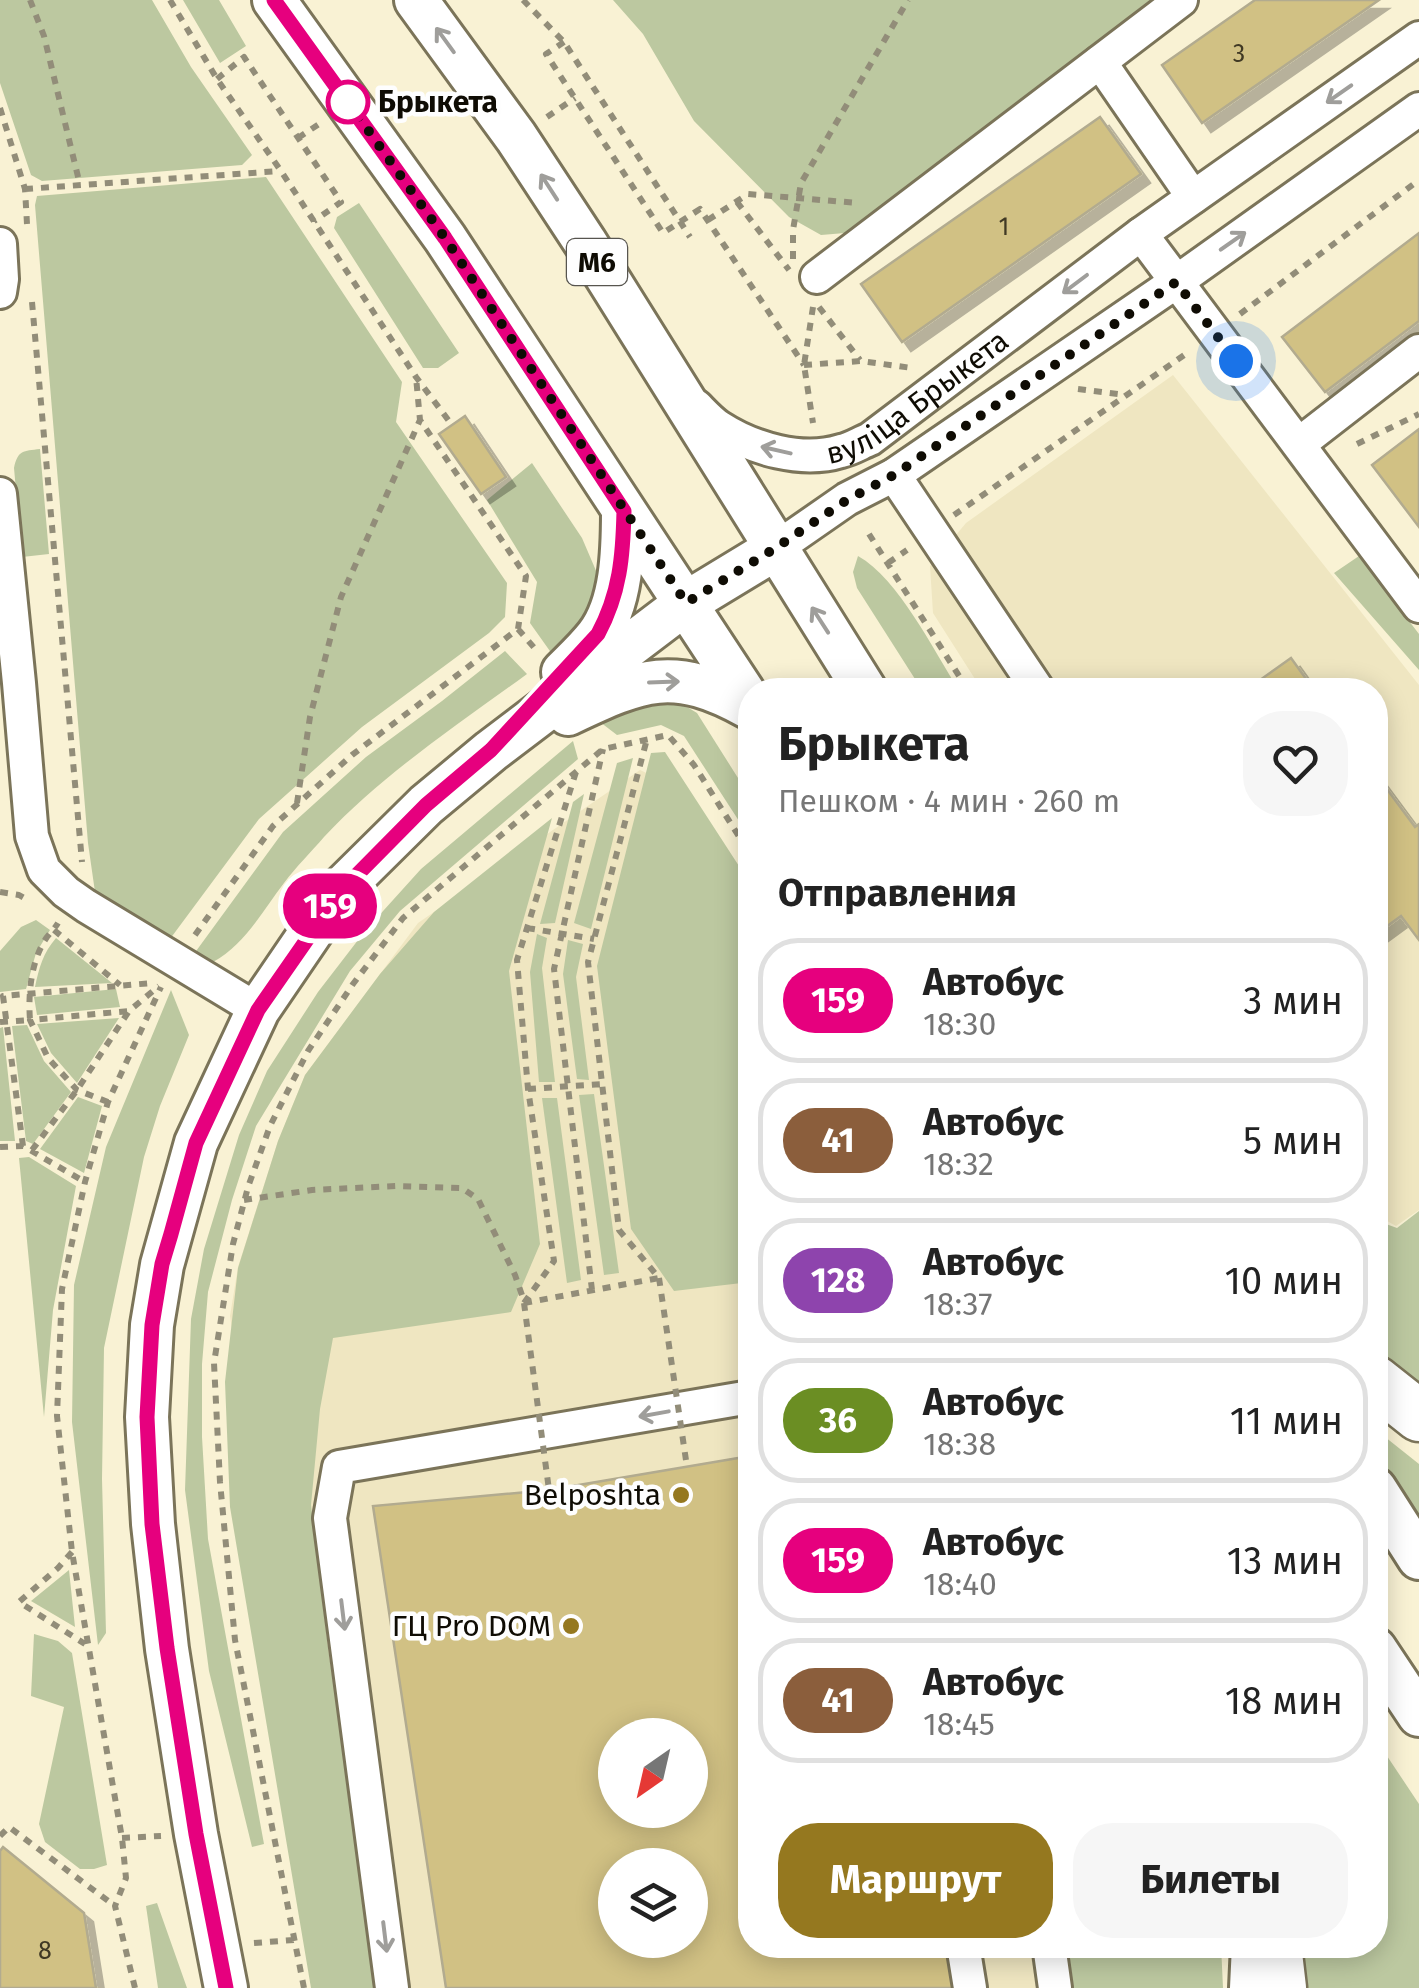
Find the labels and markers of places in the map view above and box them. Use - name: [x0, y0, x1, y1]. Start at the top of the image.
- marker: Брыкета: [327, 81, 369, 123]
- place label: Брыкета: [378, 84, 498, 120]
- place label: Belposhta: [524, 1477, 661, 1513]
- marker: Belposhta: [670, 1484, 692, 1506]
- place label: ГЦ Pro DOM: [392, 1608, 551, 1644]
- marker: ГЦ Pro DOM: [560, 1615, 582, 1637]

